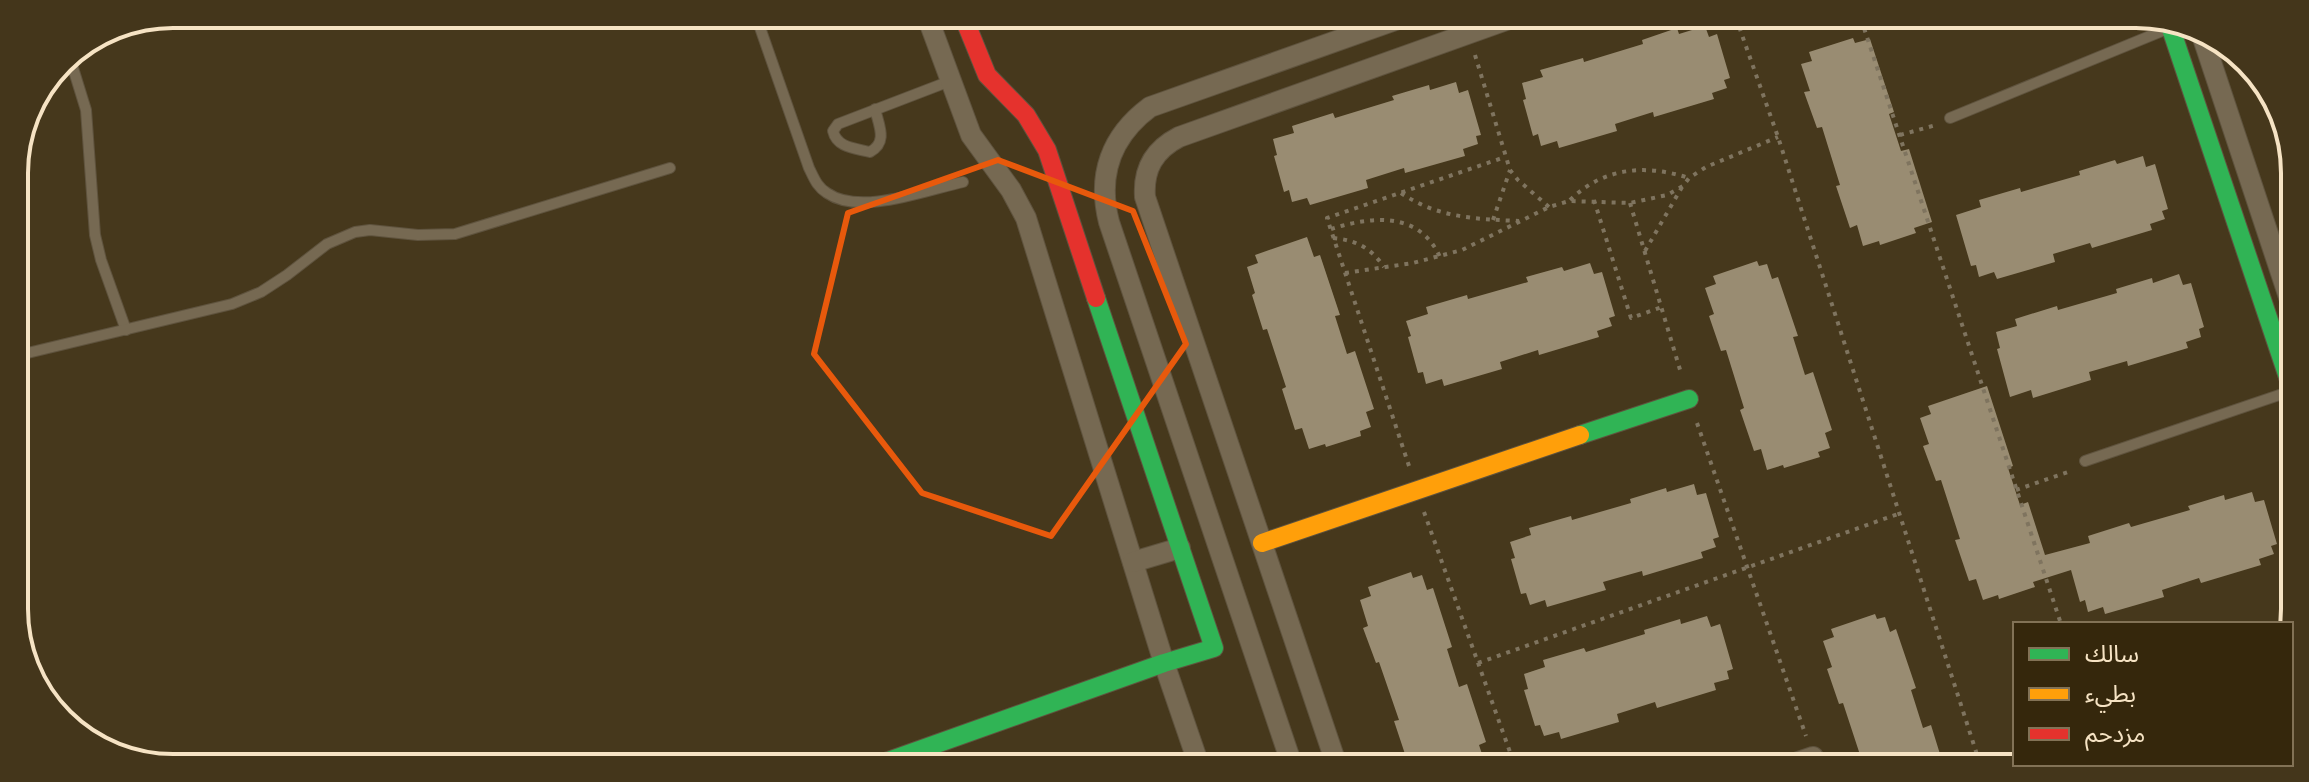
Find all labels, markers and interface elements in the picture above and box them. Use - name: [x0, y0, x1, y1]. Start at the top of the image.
- legend: [2013, 622, 2293, 766]
- text: سالك: [2085, 637, 2139, 673]
- text: بطيء: [2085, 677, 2136, 713]
- text: مزدحم: [2085, 717, 2145, 753]

